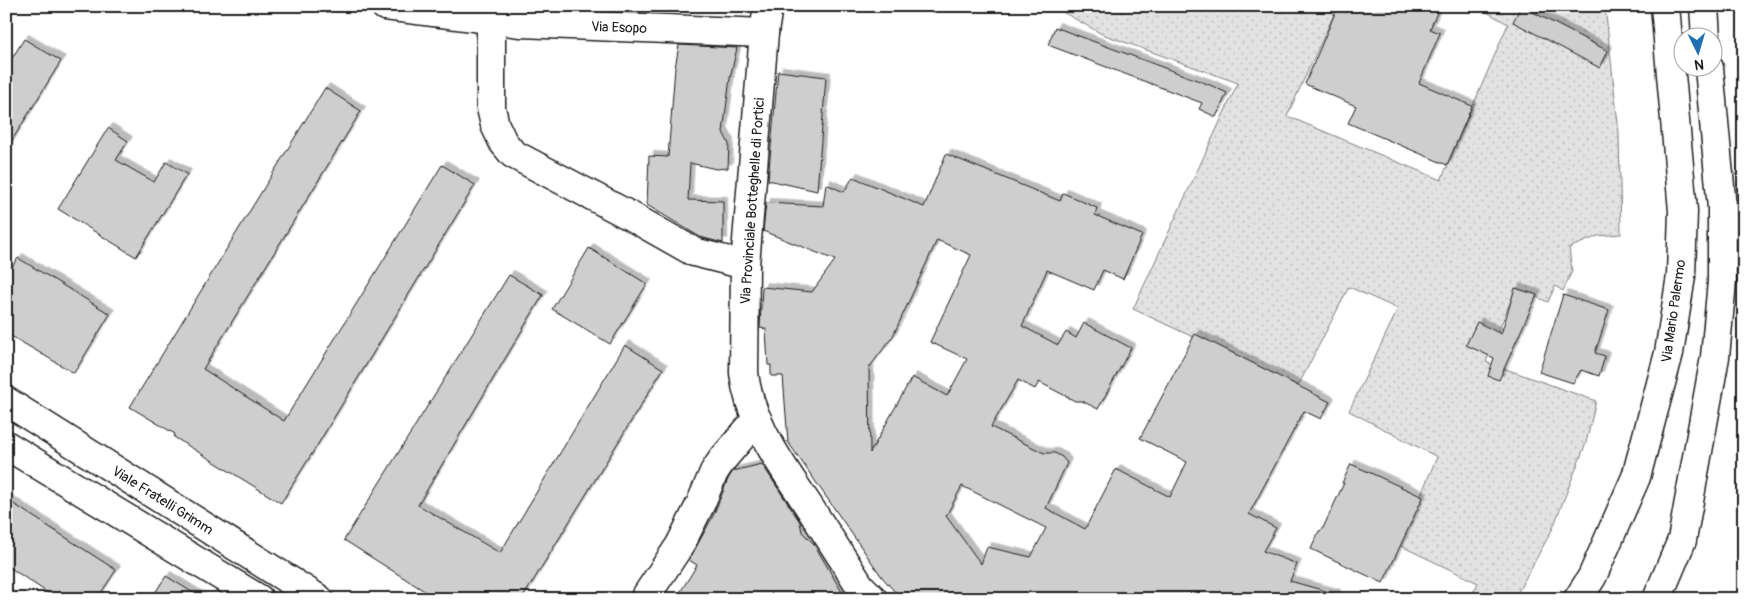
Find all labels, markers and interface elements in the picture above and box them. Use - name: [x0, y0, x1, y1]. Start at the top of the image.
- street label: Via Esopo: [591, 18, 648, 37]
- north arrow: [1672, 28, 1722, 78]
- text: N: [1694, 56, 1705, 73]
- street label: Via Provinciale Botteghelle di Portici: [737, 97, 768, 305]
- street label: Via Mario Palermo: [1658, 258, 1689, 364]
- street label: Viale Fratelli Grimm: [109, 462, 217, 538]

